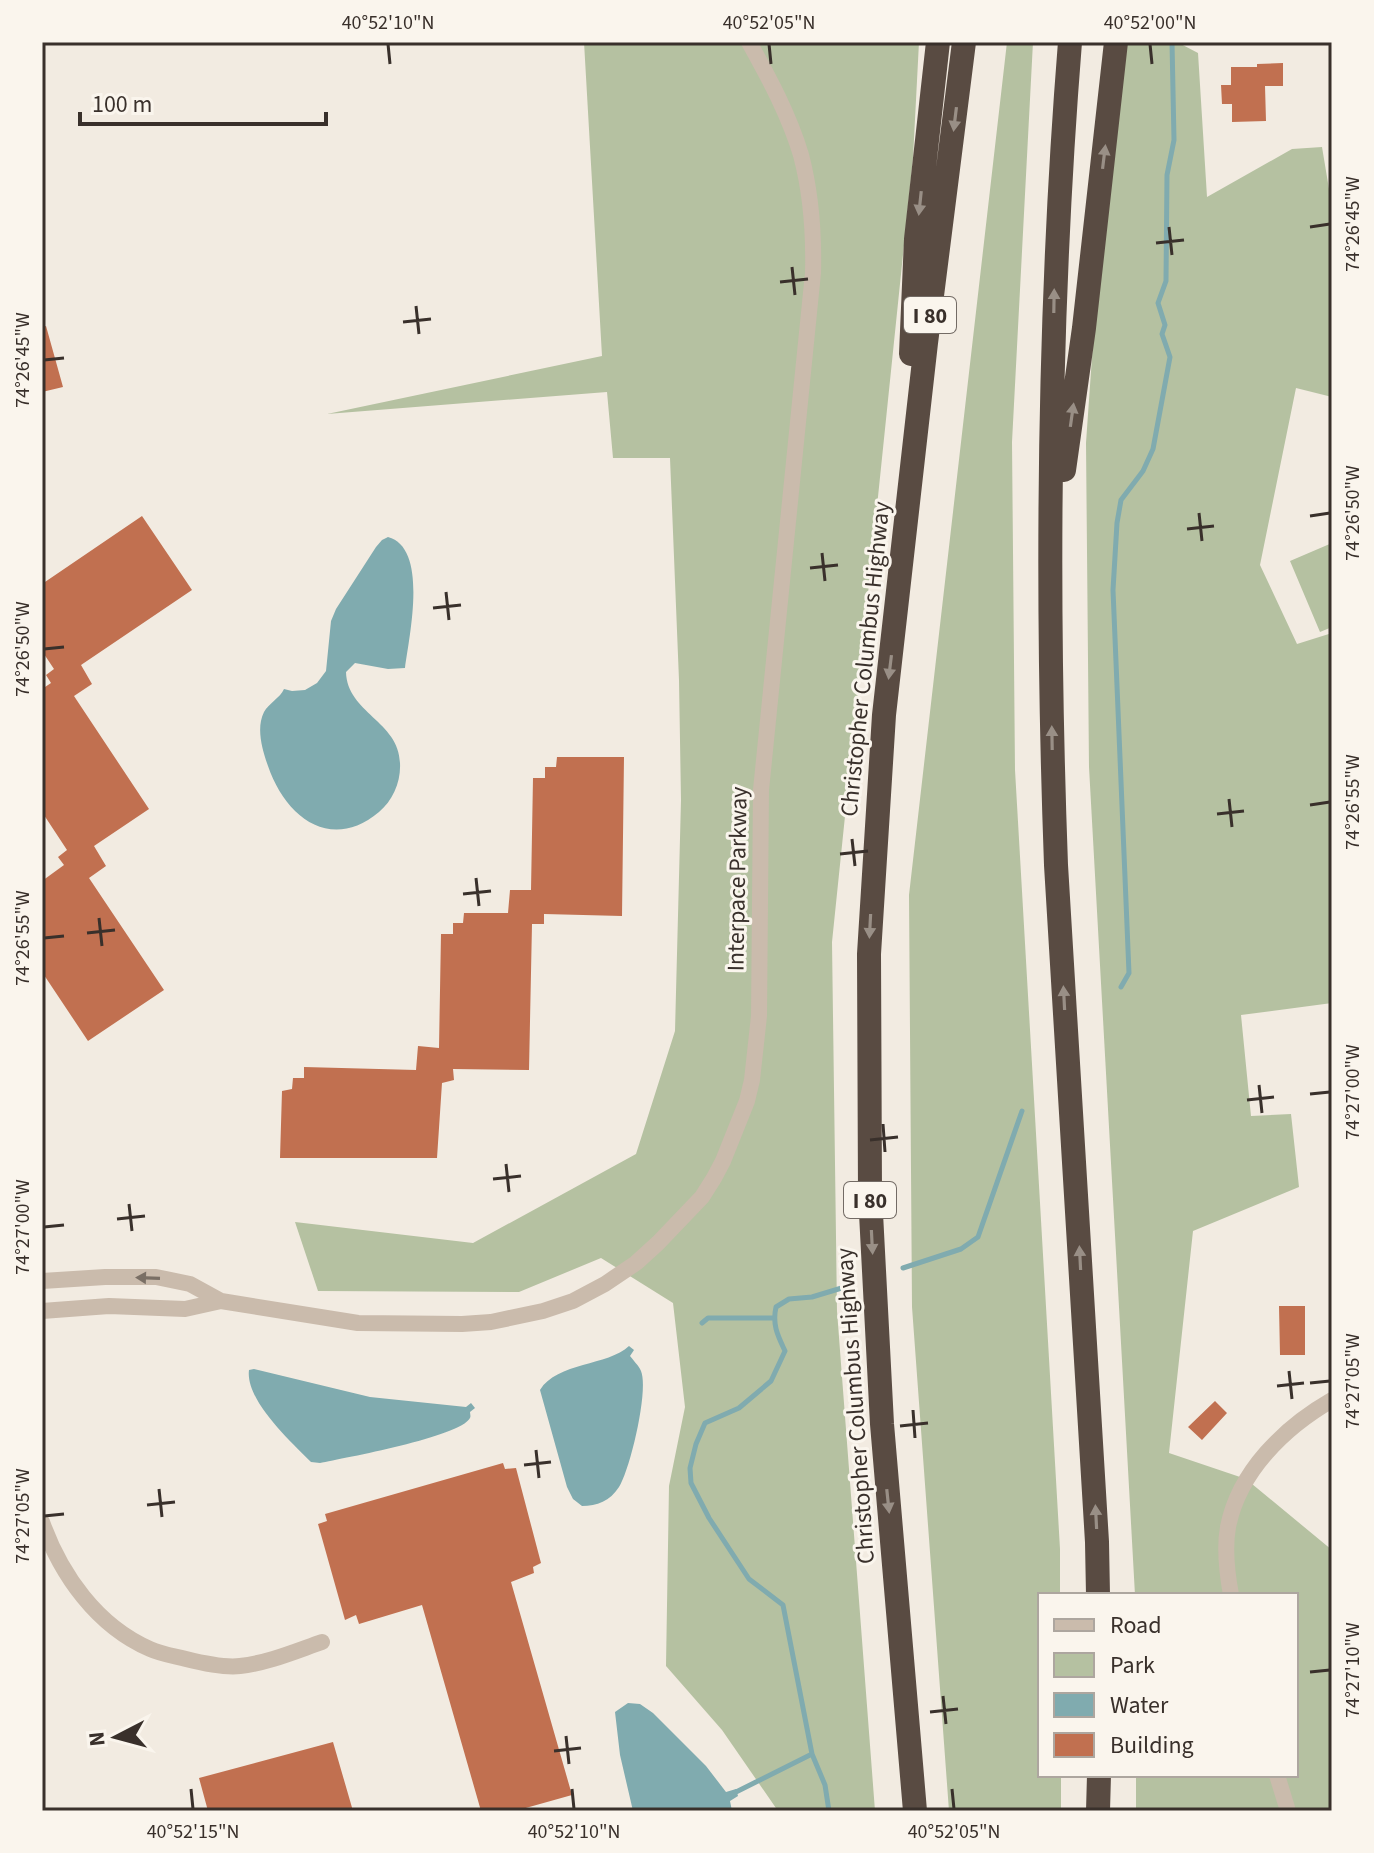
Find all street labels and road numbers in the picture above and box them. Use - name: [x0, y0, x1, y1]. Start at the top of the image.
- road number: I 80: [904, 297, 956, 333]
- street label: Christopher Columbus Highway: [832, 500, 899, 818]
- street label: Interpace Parkway: [718, 786, 757, 972]
- road number: I 80: [844, 1182, 896, 1218]
- street label: Christopher Columbus Highway: [827, 1247, 884, 1565]

